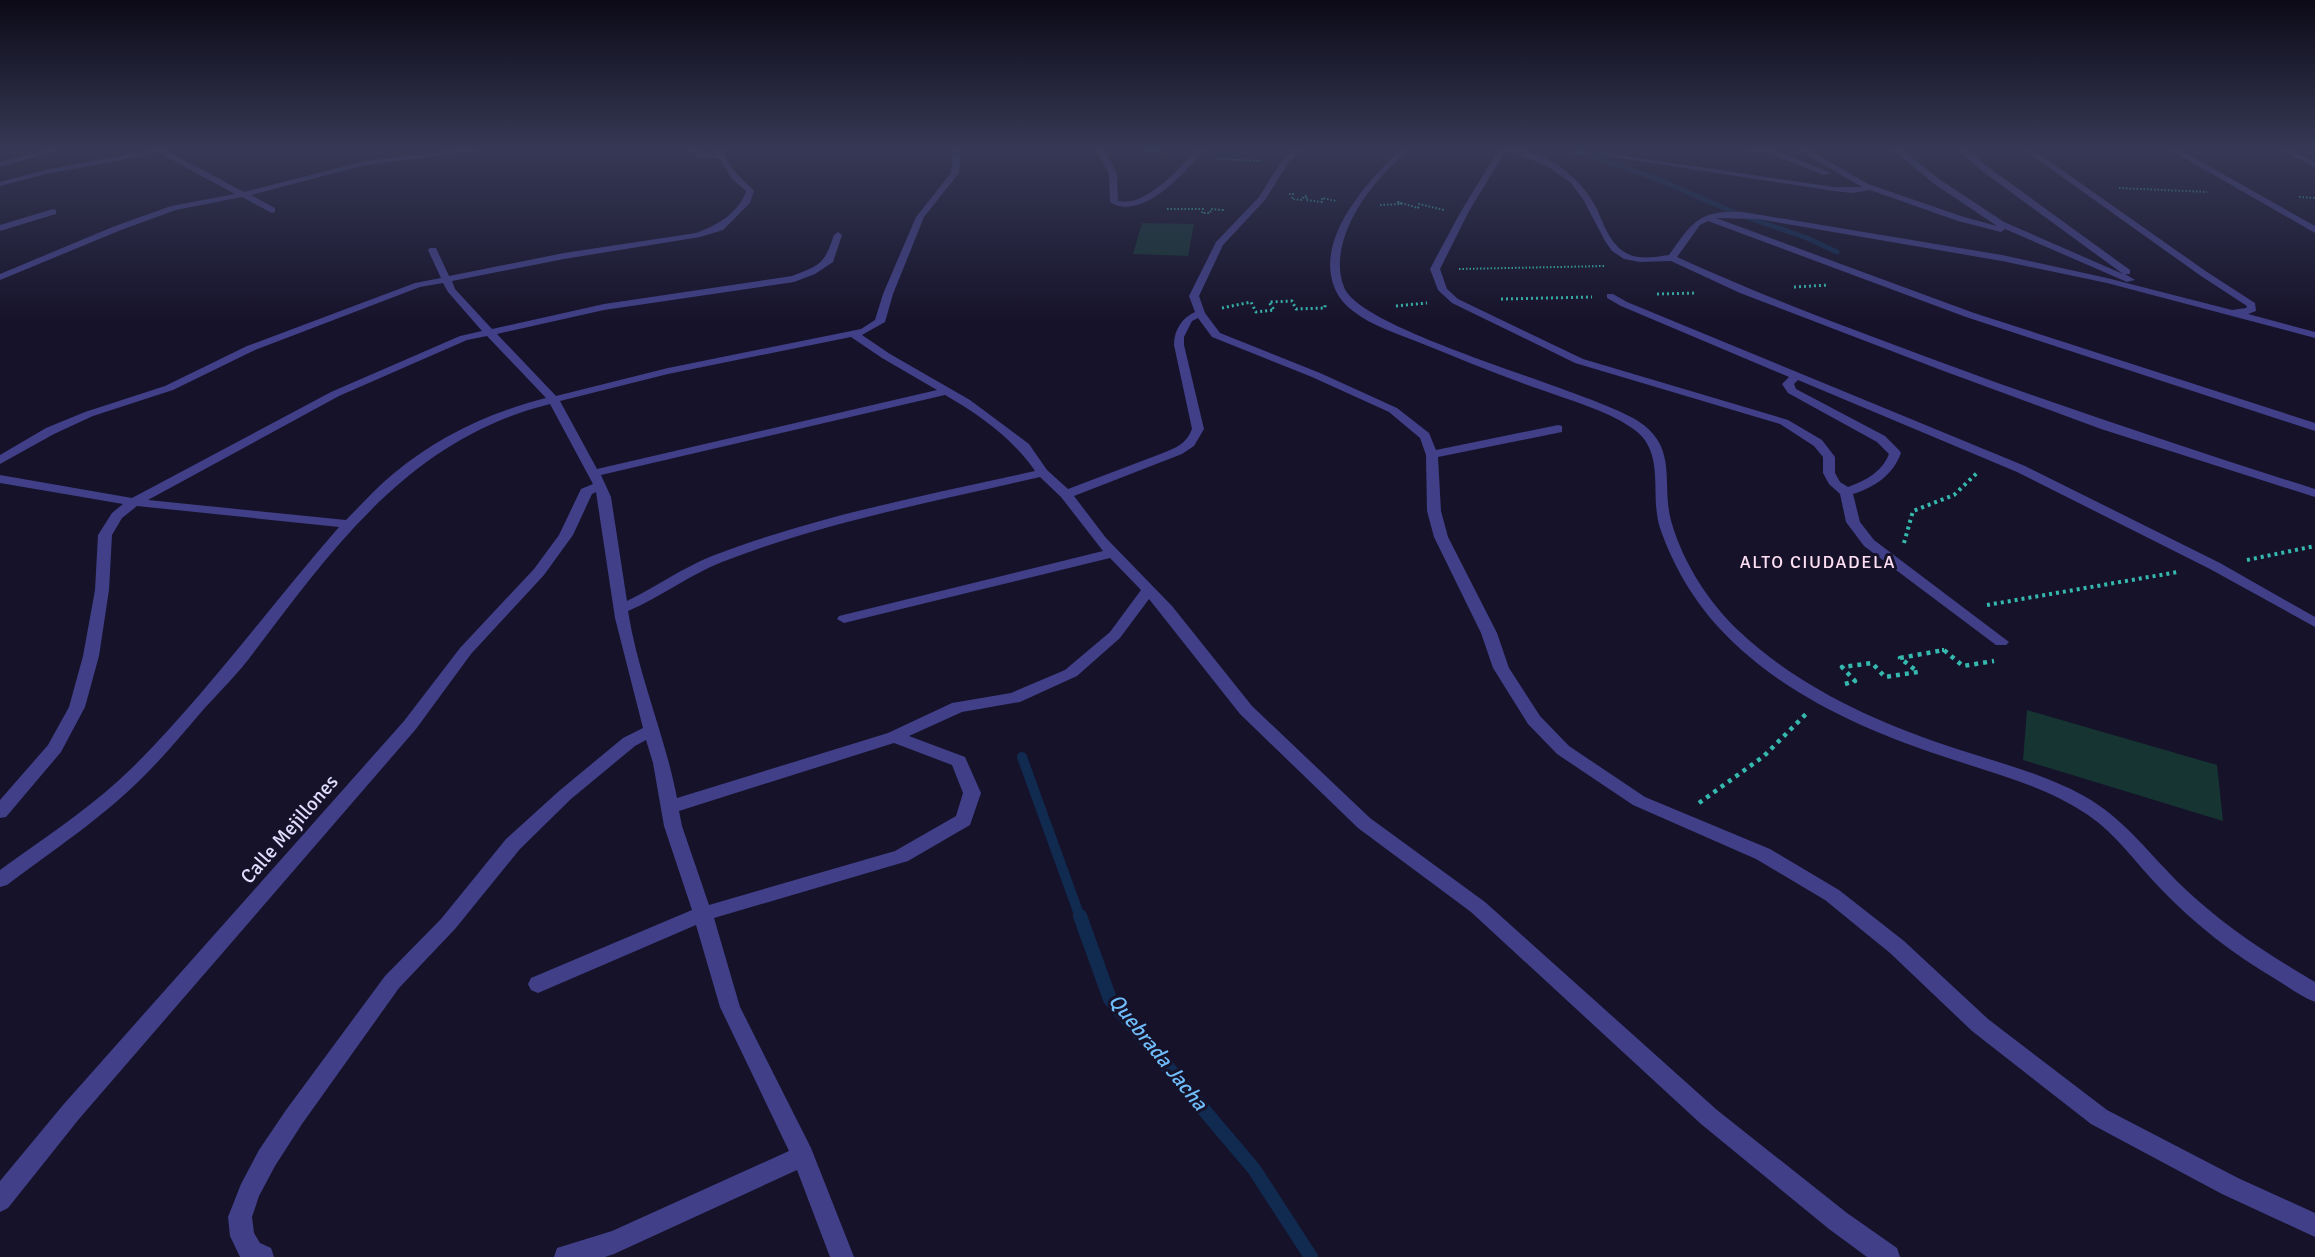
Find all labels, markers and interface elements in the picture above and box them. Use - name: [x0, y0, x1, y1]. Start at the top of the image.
- district label: ALTO CIUDADELA: [1740, 551, 1896, 573]
- street label: Calle Mejillones: [235, 769, 344, 889]
- water label: Quebrada Jacha: [1103, 988, 1214, 1117]

